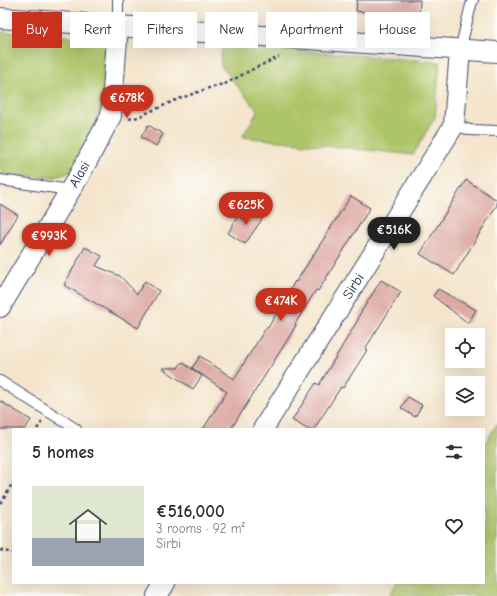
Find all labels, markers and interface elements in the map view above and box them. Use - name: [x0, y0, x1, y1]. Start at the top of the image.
- chip: Buy: [12, 12, 62, 48]
- chip: Rent: [70, 12, 125, 48]
- chip: Filters: [133, 12, 197, 48]
- chip: New: [205, 12, 258, 48]
- chip: Apartment: [266, 12, 357, 48]
- chip: House: [365, 12, 430, 48]
- pin: €678K: [99, 85, 155, 119]
- text: €678K: [109, 90, 145, 105]
- street label: Alasi: [65, 158, 94, 190]
- pin: €625K: [218, 192, 274, 226]
- text: €625K: [228, 197, 264, 212]
- pin: €516K: [366, 217, 422, 251]
- text: €516K: [376, 222, 412, 237]
- pin: €993K: [21, 223, 77, 257]
- text: €993K: [31, 228, 67, 243]
- street label: Sirbi: [339, 270, 368, 302]
- pin: €474K: [253, 288, 309, 322]
- text: €474K: [264, 293, 298, 308]
- map controls: [445, 328, 485, 416]
- button: locate: [445, 328, 485, 368]
- button: layers: [445, 376, 485, 416]
- icon: filters: [443, 441, 465, 463]
- text: 5 homes: [32, 443, 94, 462]
- icon: home: [64, 502, 112, 550]
- text: €516,000: [156, 502, 225, 521]
- icon: heart: [443, 515, 465, 537]
- text: 3 rooms · 92 m²: [156, 521, 245, 536]
- text: Sirbi: [156, 536, 181, 551]

